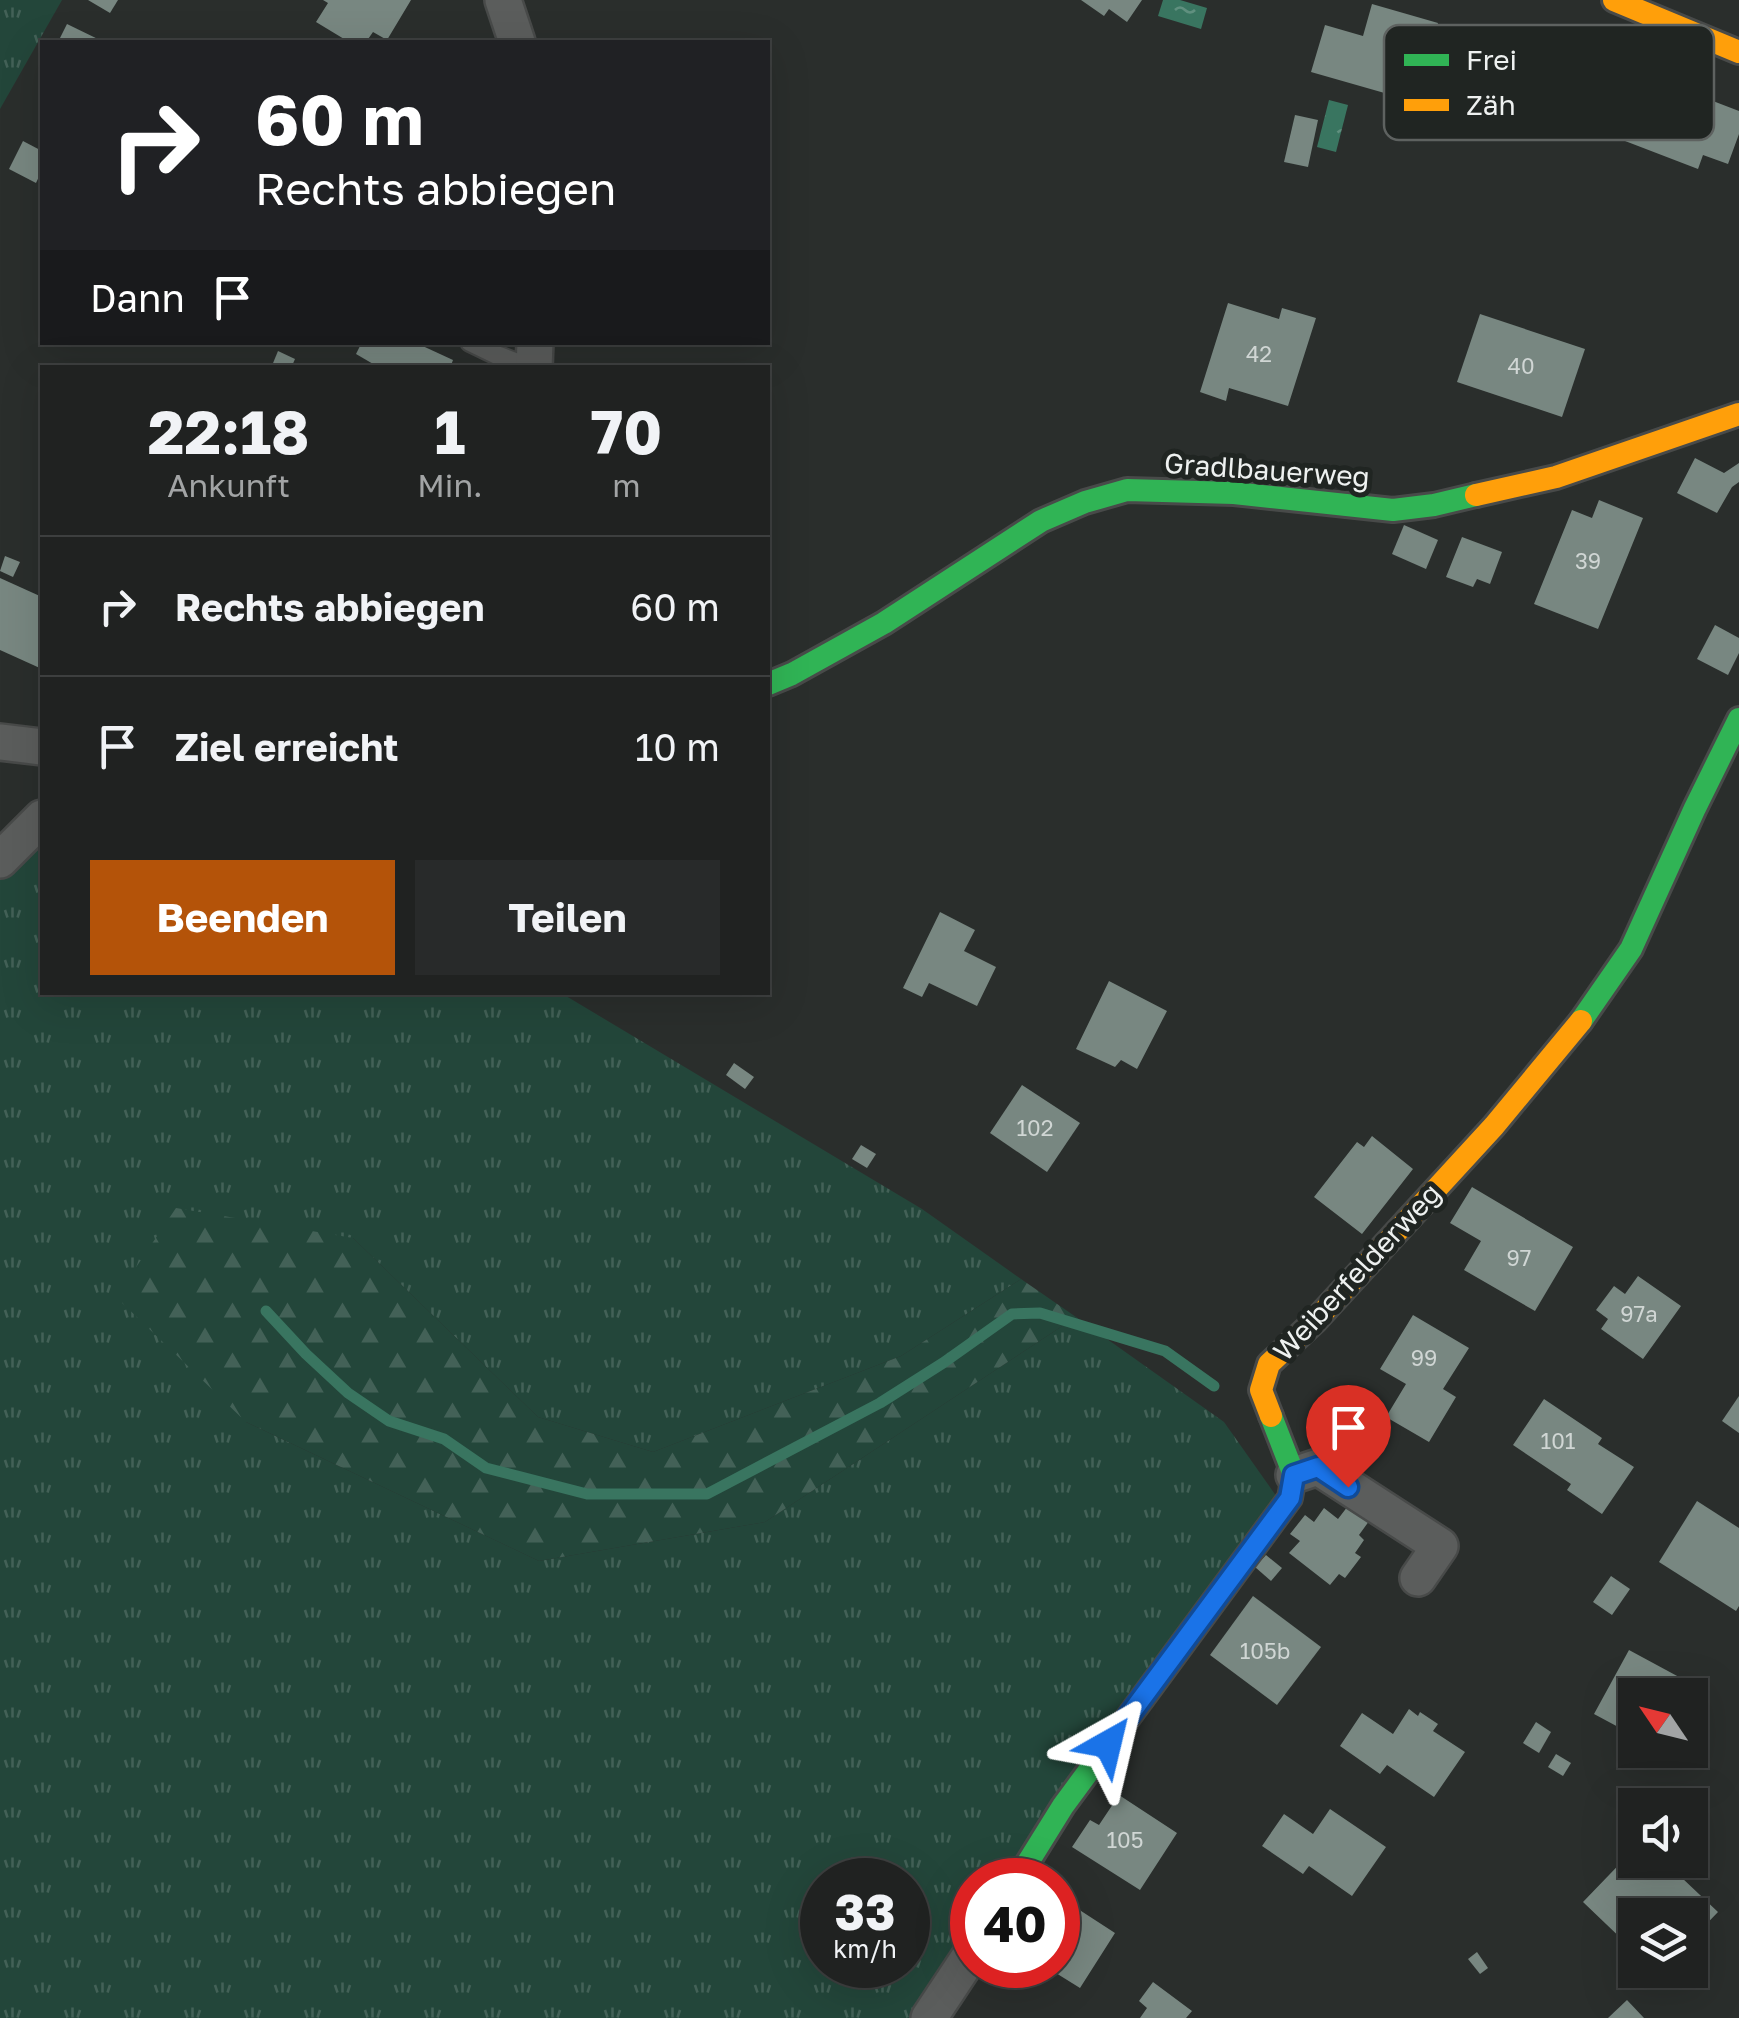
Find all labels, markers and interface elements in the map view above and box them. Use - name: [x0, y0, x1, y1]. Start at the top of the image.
- legend: [1384, 25, 1714, 140]
- text: Frei: [1466, 43, 1517, 76]
- text: 60 m: [255, 76, 424, 160]
- icon: right: [90, 80, 220, 210]
- text: Zäh: [1466, 88, 1516, 121]
- text: Rechts abbiegen: [255, 161, 617, 215]
- icon: arrive: [205, 270, 260, 325]
- text: Dann: [90, 275, 185, 320]
- house number: 42: [1246, 340, 1272, 367]
- house number: 40: [1507, 352, 1535, 379]
- text: 22:18: [148, 395, 310, 467]
- text: 1: [435, 395, 465, 467]
- text: 70: [590, 395, 662, 467]
- street label: Gradlbauerweg: [1163, 446, 1371, 493]
- text: Ankunft: [167, 466, 290, 504]
- text: Min.: [417, 466, 483, 504]
- text: m: [612, 466, 641, 504]
- house number: 39: [1575, 547, 1601, 574]
- icon: right: [90, 579, 145, 634]
- text: Rechts abbiegen: [175, 584, 484, 629]
- text: 60 m: [630, 584, 720, 629]
- icon: arrive: [90, 719, 145, 774]
- text: Ziel erreicht: [175, 724, 398, 769]
- text: 10 m: [635, 724, 720, 769]
- button: Beenden: [90, 860, 395, 975]
- button: Teilen: [415, 860, 720, 975]
- house number: 102: [1016, 1114, 1054, 1141]
- street label: Weiberfelderweg: [1266, 1176, 1447, 1367]
- house number: 97: [1507, 1244, 1531, 1271]
- house number: 97a: [1620, 1300, 1658, 1327]
- house number: 99: [1411, 1344, 1437, 1371]
- pin: [1306, 1385, 1391, 1488]
- icon: arrive: [1321, 1400, 1376, 1455]
- house number: 101: [1541, 1427, 1576, 1454]
- house number: 105b: [1240, 1637, 1290, 1664]
- north arrow: [1618, 1678, 1708, 1768]
- map controls: [1618, 1678, 1708, 1988]
- position arrow: [1056, 1692, 1160, 1796]
- button: sound: [1618, 1788, 1708, 1878]
- house number: 105: [1106, 1826, 1144, 1853]
- speed limit sign: 40: [950, 1858, 1080, 1988]
- text: 33: [834, 1881, 895, 1941]
- button: layers: [1618, 1898, 1708, 1988]
- text: km/h: [833, 1933, 897, 1964]

